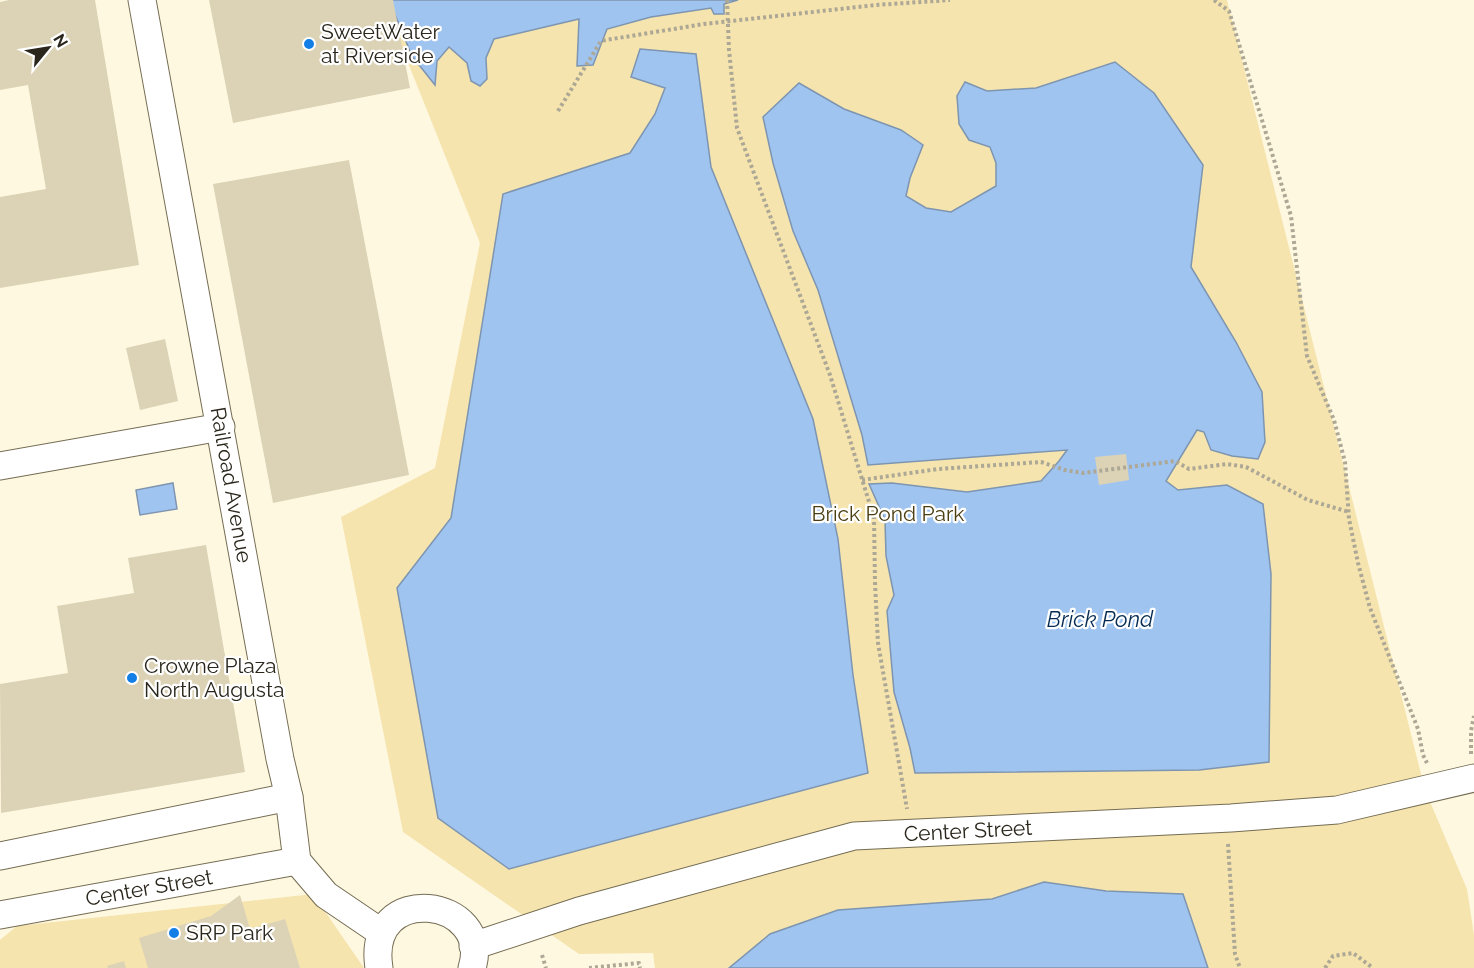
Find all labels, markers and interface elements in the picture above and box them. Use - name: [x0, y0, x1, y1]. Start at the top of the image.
- north arrow: [18, 18, 78, 78]
- place label: SweetWater at Riverside: [321, 19, 440, 68]
- text: N: [49, 31, 72, 51]
- marker: SweetWater at Riverside: [302, 37, 316, 51]
- street label: Railroad Avenue: [205, 405, 257, 565]
- park label: Brick Pond Park: [812, 501, 964, 526]
- water label: Brick Pond: [1047, 606, 1154, 632]
- place label: Crowne Plaza North Augusta: [144, 653, 284, 702]
- marker: Crowne Plaza North Augusta: [125, 671, 139, 685]
- street label: Center Street: [903, 815, 1033, 846]
- street label: Center Street: [83, 864, 214, 911]
- place label: SRP Park: [186, 920, 273, 945]
- marker: SRP Park: [167, 926, 181, 940]

